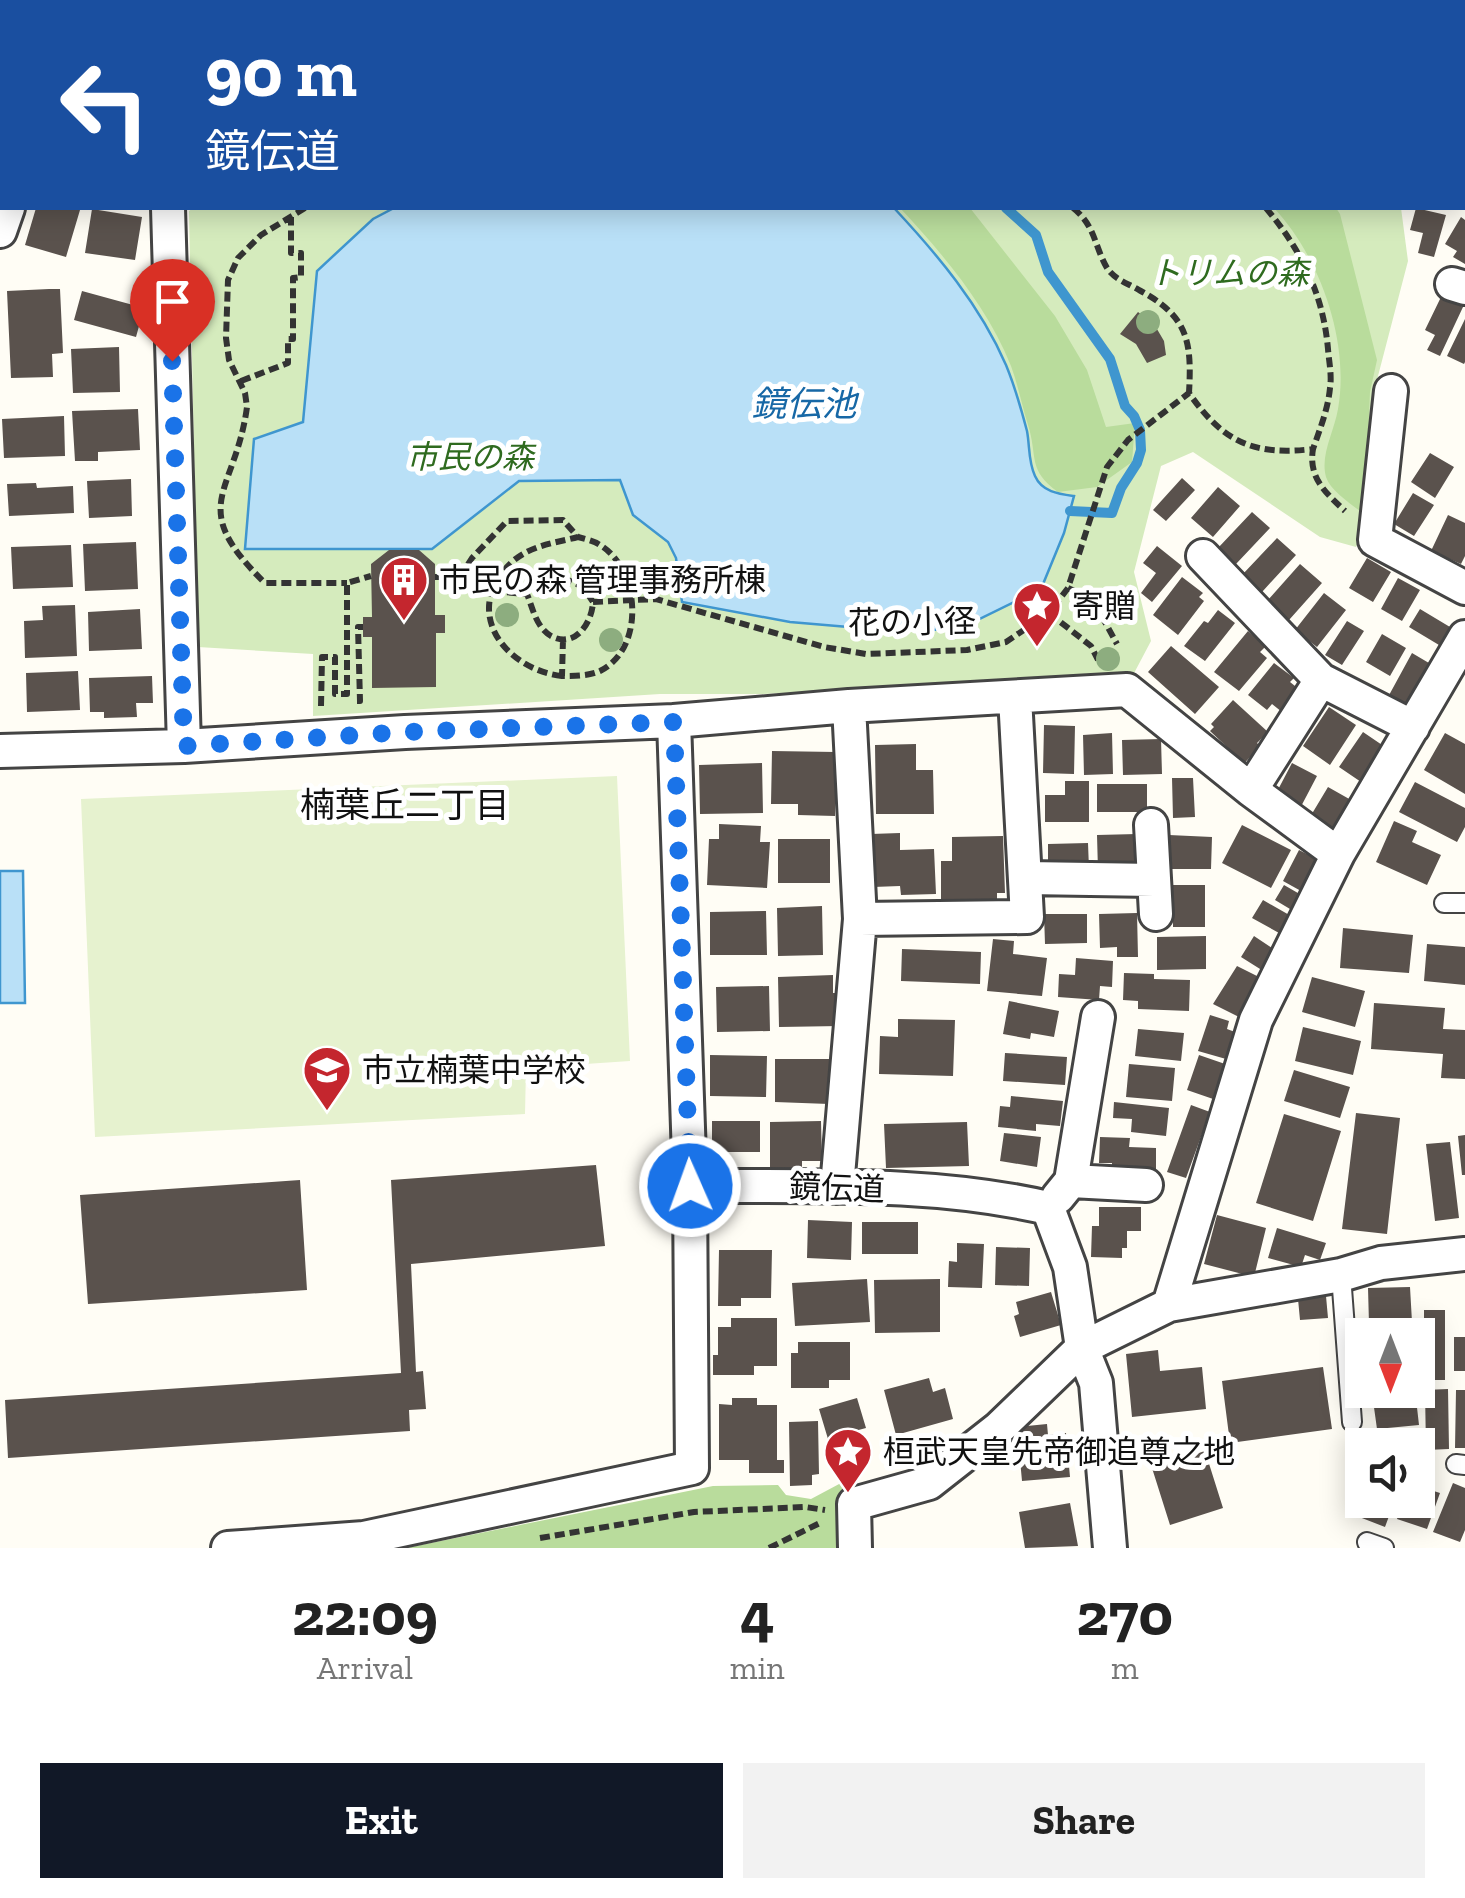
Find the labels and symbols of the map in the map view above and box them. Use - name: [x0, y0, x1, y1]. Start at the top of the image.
- park label: トリムの森: [1149, 254, 1312, 292]
- pin: [130, 259, 215, 362]
- water label: 鏡伝池: [751, 383, 859, 425]
- park label: 市民の森: [406, 438, 537, 476]
- building icon: 市民の森 管理事務所棟: [378, 554, 430, 622]
- place label: 市民の森 管理事務所棟: [439, 561, 766, 599]
- place icon: 寄贈: [1011, 580, 1063, 648]
- place label: 寄贈: [1072, 587, 1136, 625]
- street label: 花の小径: [848, 602, 976, 642]
- district label: 楠葉丘二丁目: [300, 784, 510, 826]
- school or university icon: 市立楠葉中学校: [301, 1044, 353, 1112]
- place label: 市立楠葉中学校: [362, 1051, 586, 1089]
- position arrow: [638, 1134, 742, 1238]
- street label: 鏡伝道: [788, 1167, 886, 1209]
- north arrow: [1345, 1318, 1435, 1408]
- place icon: 桓武天皇先帝御追尊之地: [822, 1426, 874, 1494]
- place label: 桓武天皇先帝御追尊之地: [883, 1433, 1235, 1471]

